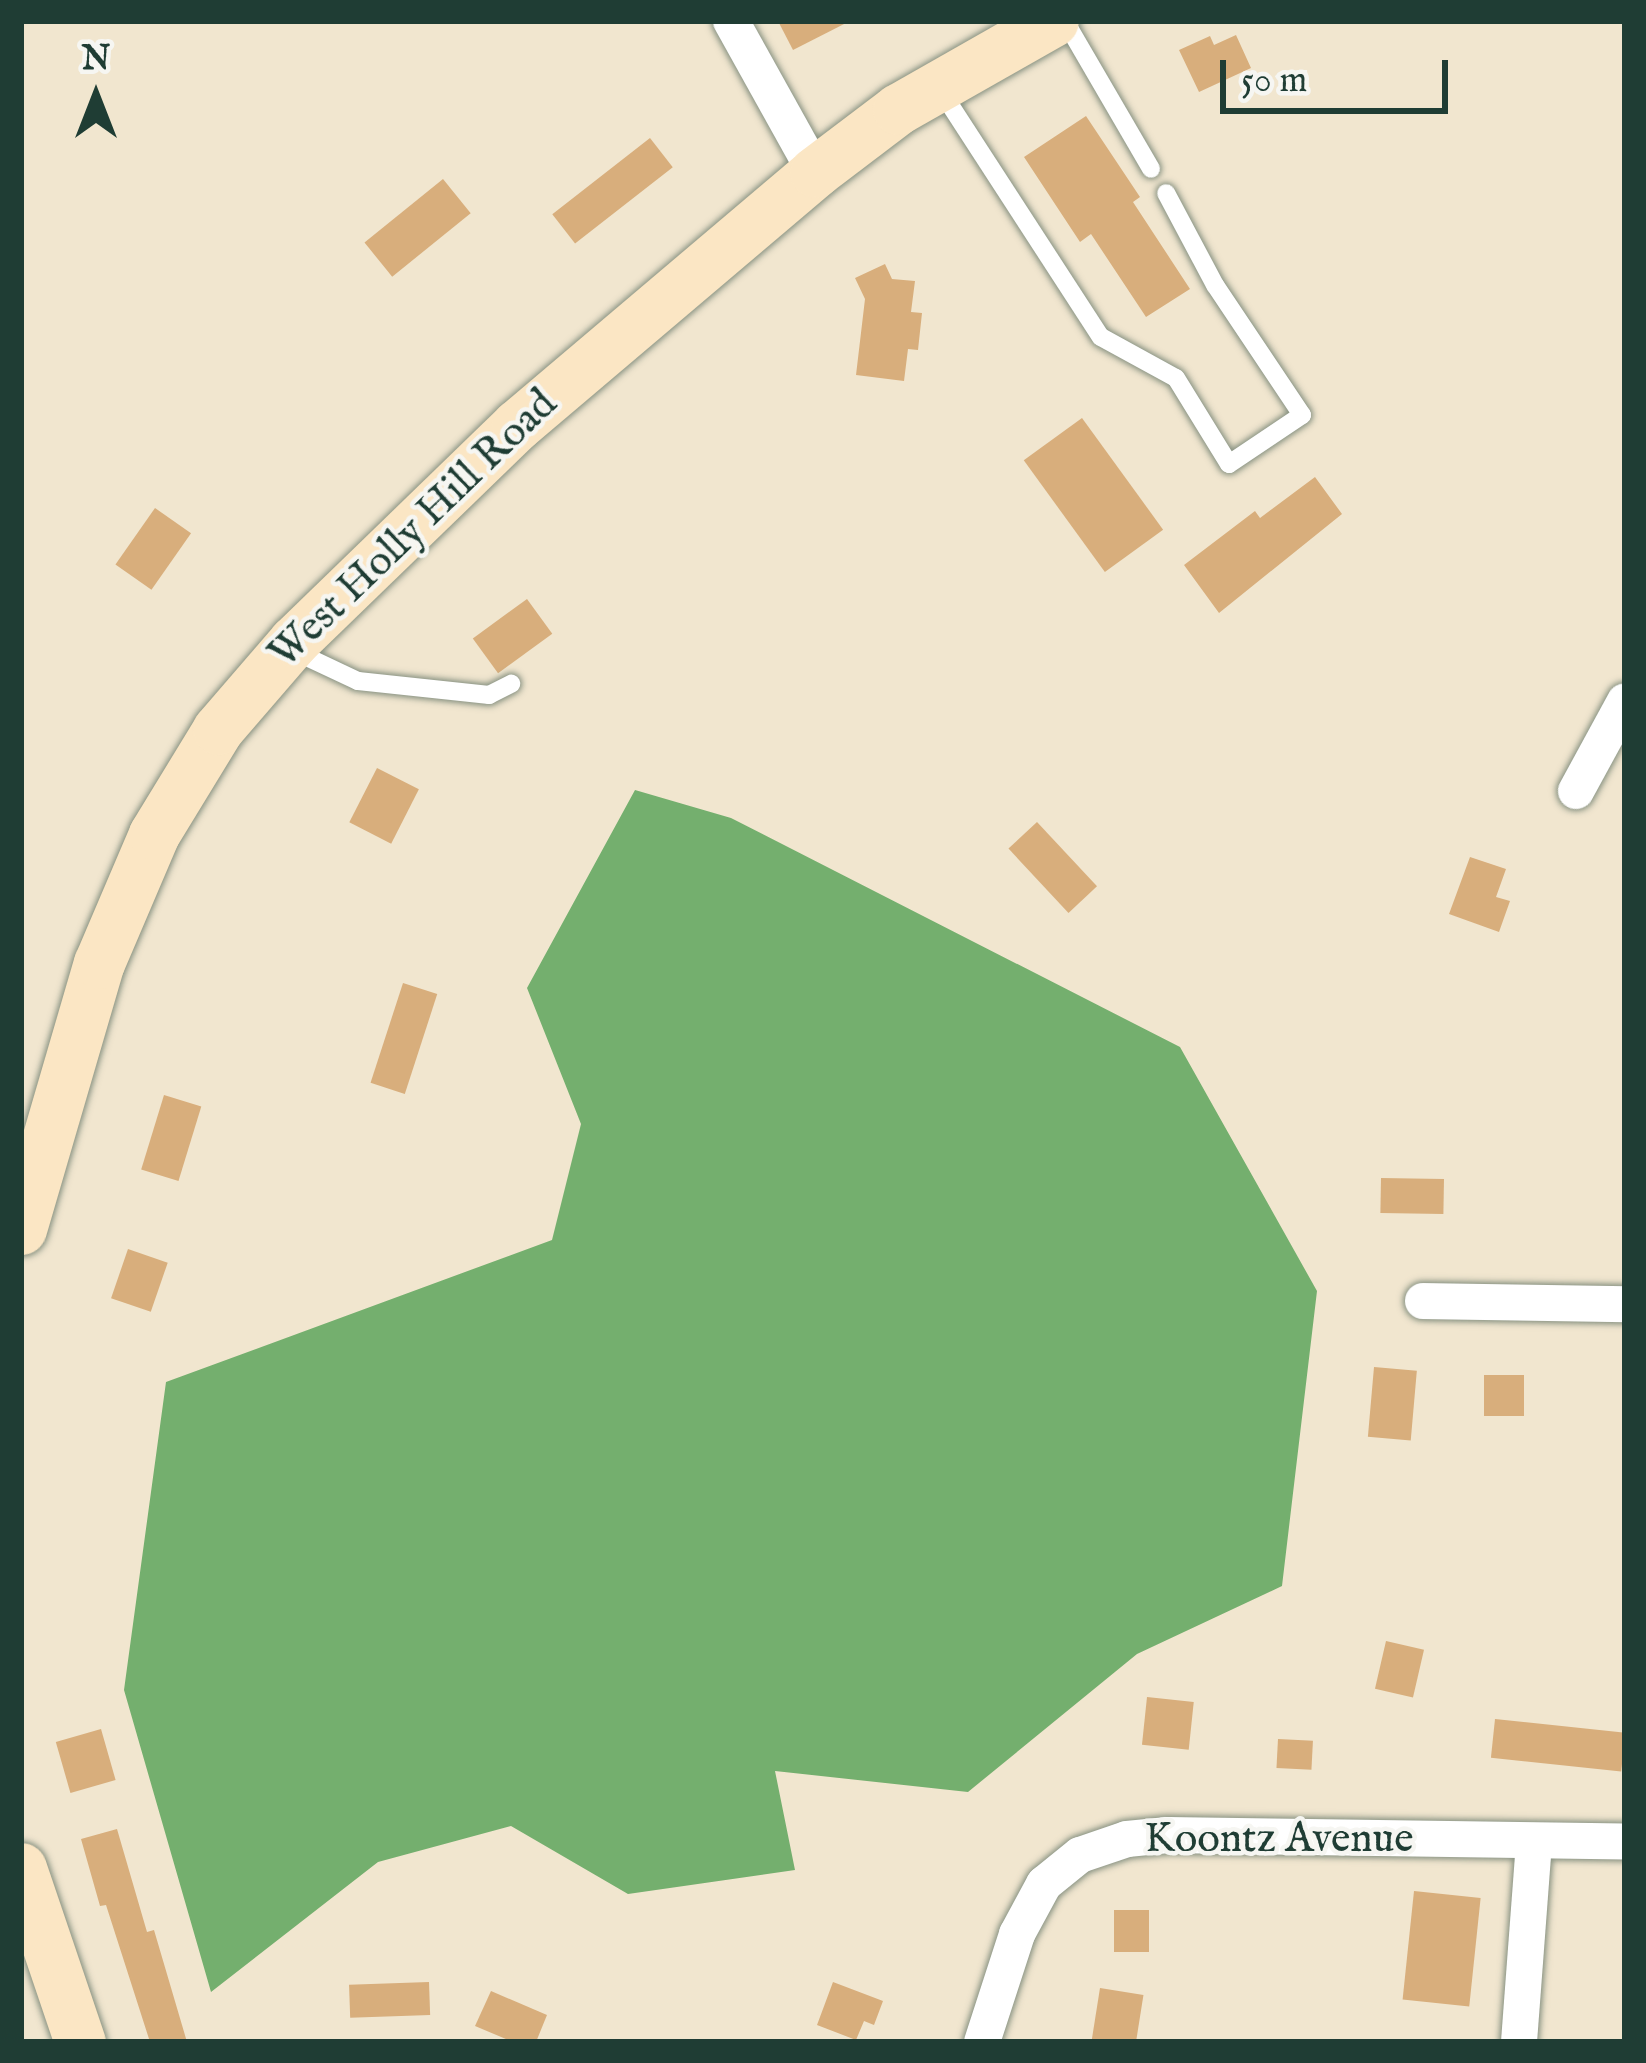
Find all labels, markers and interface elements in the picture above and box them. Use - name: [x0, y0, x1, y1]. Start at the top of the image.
- north arrow: [36, 36, 156, 156]
- scale bar: [1226, 36, 1454, 110]
- text: N: [82, 39, 110, 81]
- text: 50 m: [1241, 58, 1307, 104]
- street label: West Holly Hill Road: [260, 380, 568, 680]
- street label: Koontz Avenue: [1145, 1815, 1413, 1865]

